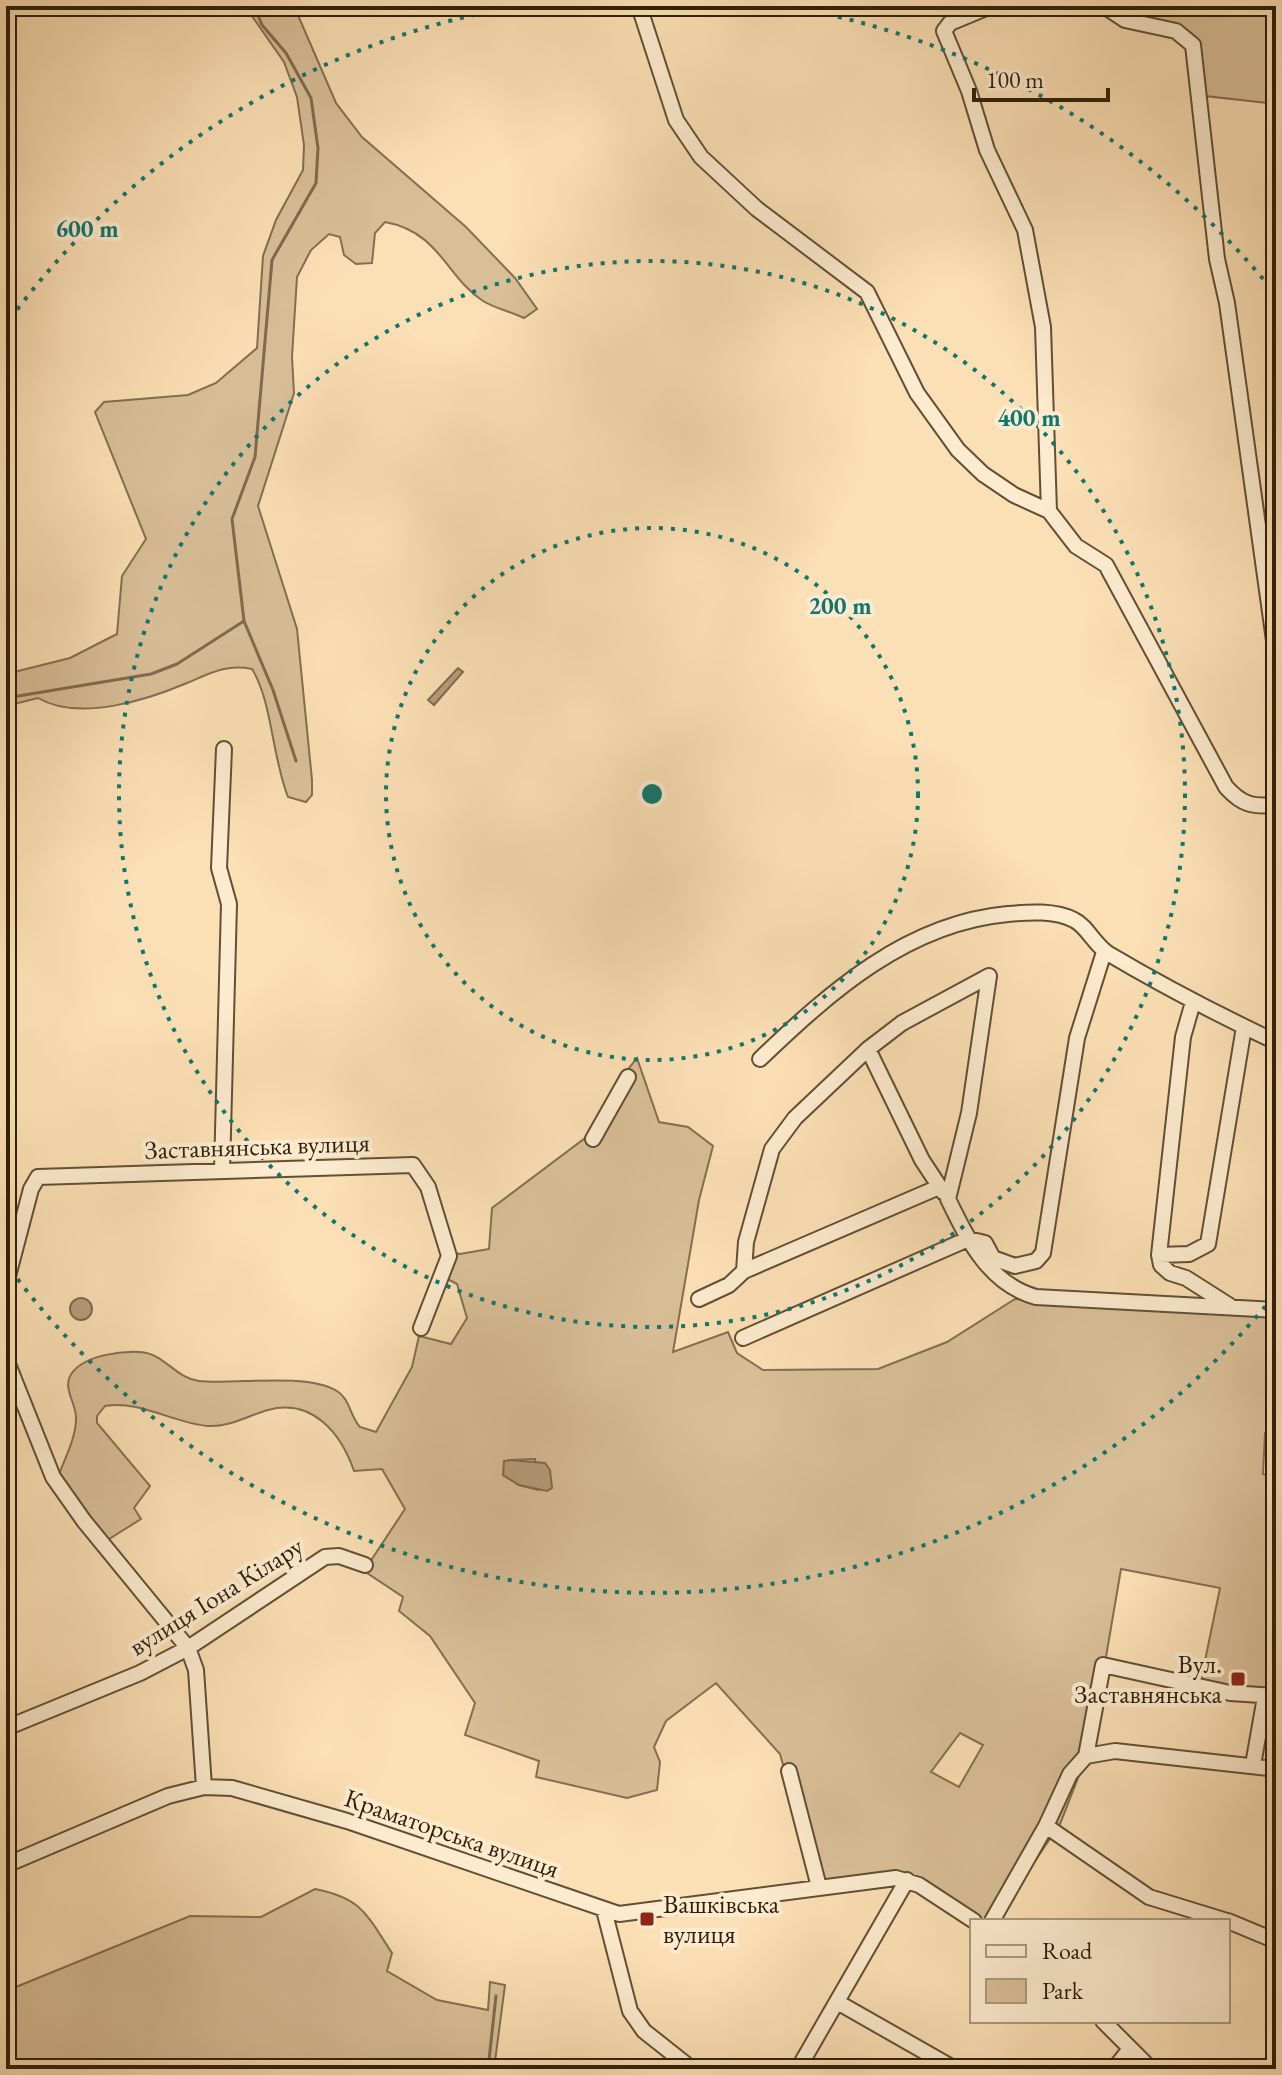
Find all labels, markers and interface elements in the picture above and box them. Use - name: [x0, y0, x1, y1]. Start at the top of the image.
- scale bar: [974, 52, 1108, 102]
- text: 100 m: [986, 64, 1044, 95]
- text: 600 m: [55, 213, 119, 244]
- text: 400 m: [997, 402, 1061, 433]
- text: 200 m: [808, 590, 872, 621]
- centre of rings: [638, 780, 666, 808]
- street label: Заставнянська вулиця: [144, 1125, 370, 1167]
- street label: вулиця Іона Кілару: [122, 1528, 310, 1663]
- place label: Вул. Заставнянська: [1074, 1647, 1223, 1711]
- marker: Вул. Заставнянська: [1229, 1670, 1247, 1688]
- street label: Краматорська вулиця: [340, 1780, 564, 1886]
- place label: Вашківська вулиця: [663, 1887, 780, 1951]
- marker: Вашківська вулиця: [638, 1910, 656, 1928]
- legend: [970, 1919, 1230, 2023]
- text: Road: [1042, 1935, 1093, 1966]
- text: Park: [1042, 1975, 1084, 2006]

